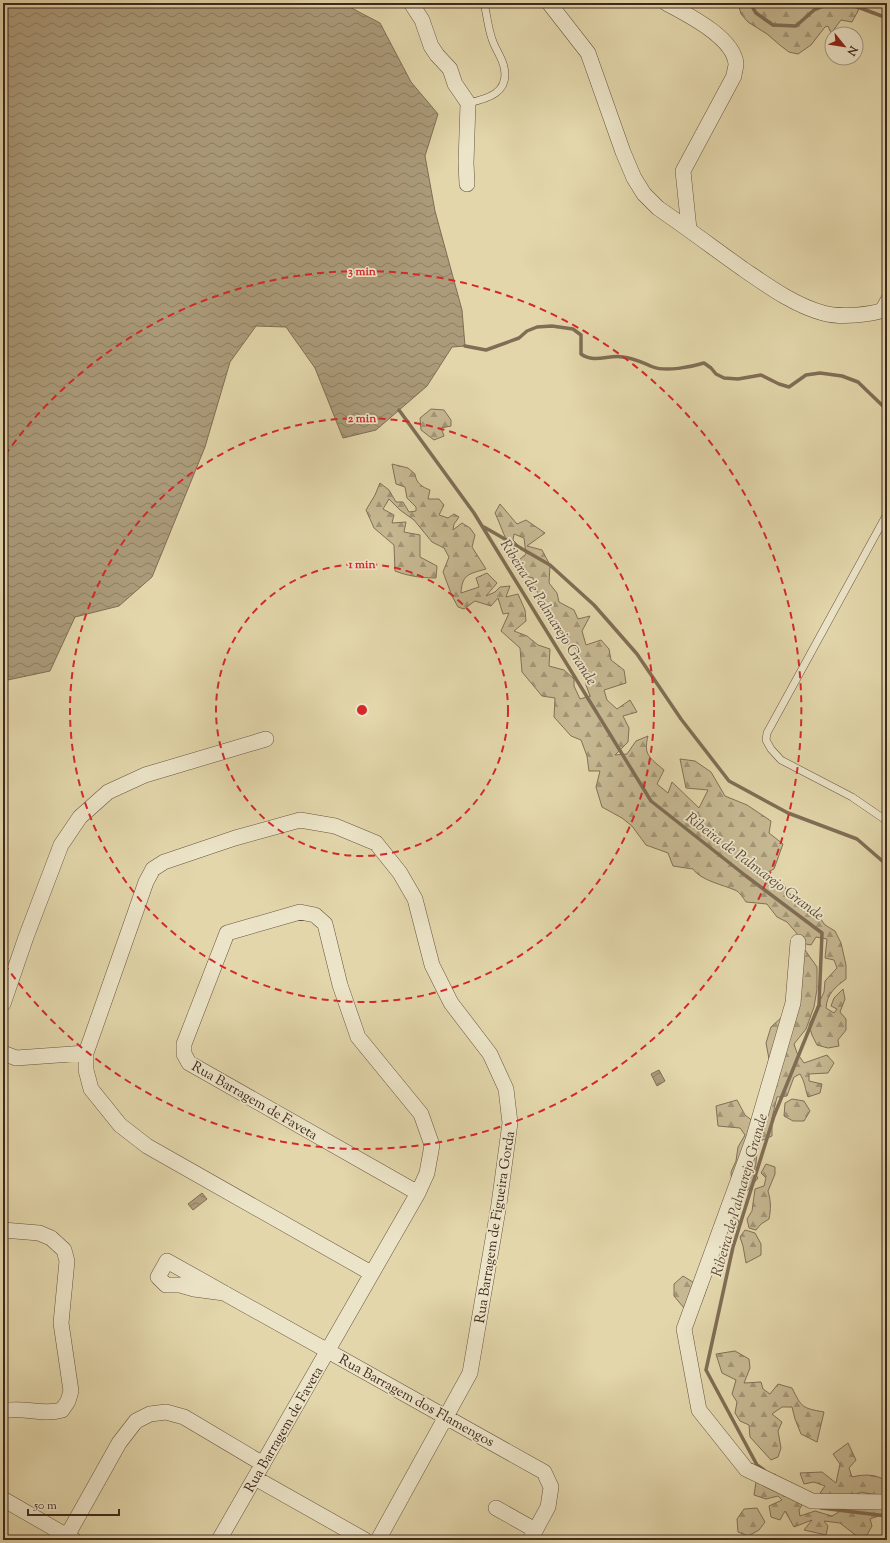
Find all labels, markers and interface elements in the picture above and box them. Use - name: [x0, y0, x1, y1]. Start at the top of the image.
- north arrow: [824, 26, 864, 66]
- text: N: [843, 42, 861, 58]
- text: 3 min: [348, 263, 377, 281]
- text: 2 min: [348, 410, 377, 428]
- water label: Ribeira de Palmarejo Grande: [494, 536, 601, 690]
- text: 1 min: [347, 556, 376, 574]
- centre of rings: [355, 703, 369, 717]
- water label: Ribeira de Palmarejo Grande: [680, 808, 828, 926]
- street label: Rua Barragem de Faveta: [187, 1057, 321, 1146]
- water label: Ribeira de Palmarejo Grande: [707, 1111, 774, 1279]
- street label: Rua Barragem de Figueira Gorda: [471, 1129, 521, 1325]
- street label: Rua Barragem dos Flamengos: [335, 1351, 497, 1453]
- street label: Rua Barragem de Faveta: [240, 1363, 329, 1497]
- scale bar: [28, 1491, 119, 1517]
- text: 50 m: [33, 1497, 57, 1515]

